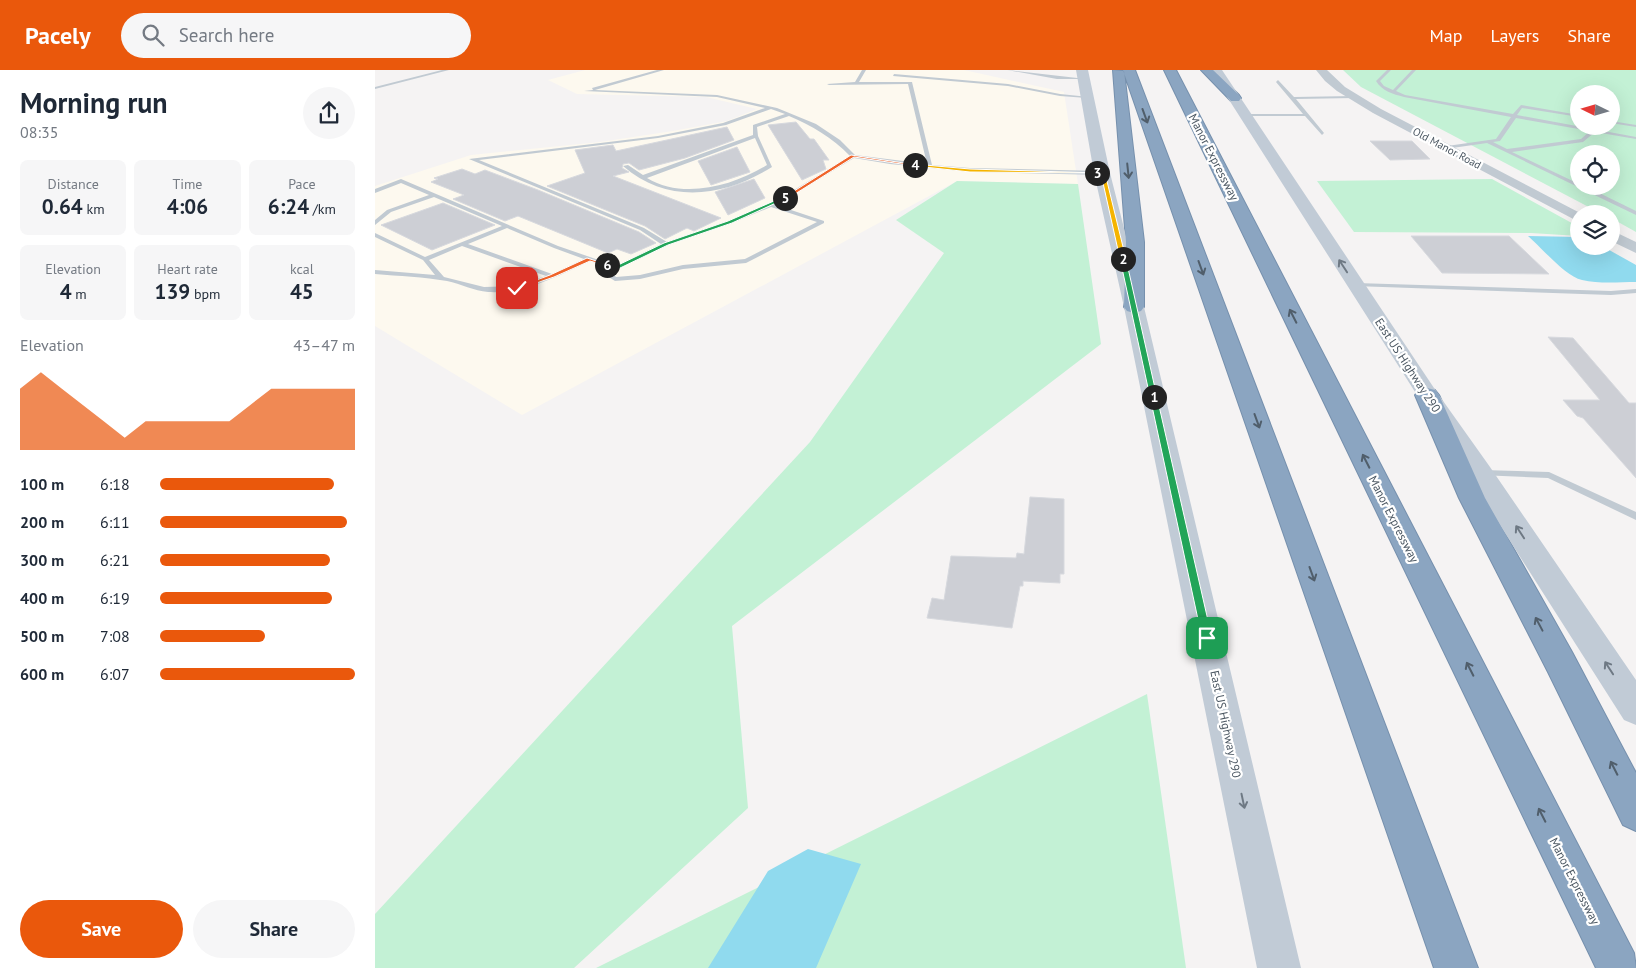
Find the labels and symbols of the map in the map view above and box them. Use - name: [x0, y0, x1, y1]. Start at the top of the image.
- north arrow: [1570, 85, 1620, 135]
- one-way arrow: [1141, 108, 1150, 123]
- street label: Manor Expressway: [1186, 111, 1243, 203]
- street label: Old Manor Road: [1410, 124, 1484, 172]
- pin: 4: [903, 152, 927, 178]
- pin: 3: [1085, 160, 1109, 186]
- one-way arrow: [1123, 162, 1133, 178]
- pin: 5: [773, 186, 797, 210]
- pin: 2: [1111, 246, 1135, 272]
- pin: 6: [595, 252, 619, 278]
- one-way arrow: [1338, 259, 1348, 273]
- one-way arrow: [1197, 260, 1206, 276]
- pin: [496, 267, 538, 309]
- one-way arrow: [1288, 309, 1297, 324]
- street label: East US Highway 290: [1372, 315, 1444, 415]
- pin: 1: [1141, 384, 1167, 410]
- one-way arrow: [1253, 413, 1262, 428]
- one-way arrow: [1361, 454, 1371, 469]
- street label: Manor Expressway: [1366, 473, 1423, 565]
- one-way arrow: [1515, 526, 1525, 540]
- one-way arrow: [1308, 566, 1317, 581]
- pin: [1186, 617, 1228, 659]
- one-way arrow: [1534, 617, 1543, 632]
- one-way arrow: [1465, 662, 1475, 677]
- one-way arrow: [1604, 662, 1614, 676]
- street label: East US Highway 290: [1207, 669, 1245, 779]
- one-way arrow: [1609, 761, 1618, 776]
- one-way arrow: [1239, 793, 1248, 809]
- one-way arrow: [1537, 808, 1546, 823]
- street label: Manor Expressway: [1547, 835, 1604, 927]

